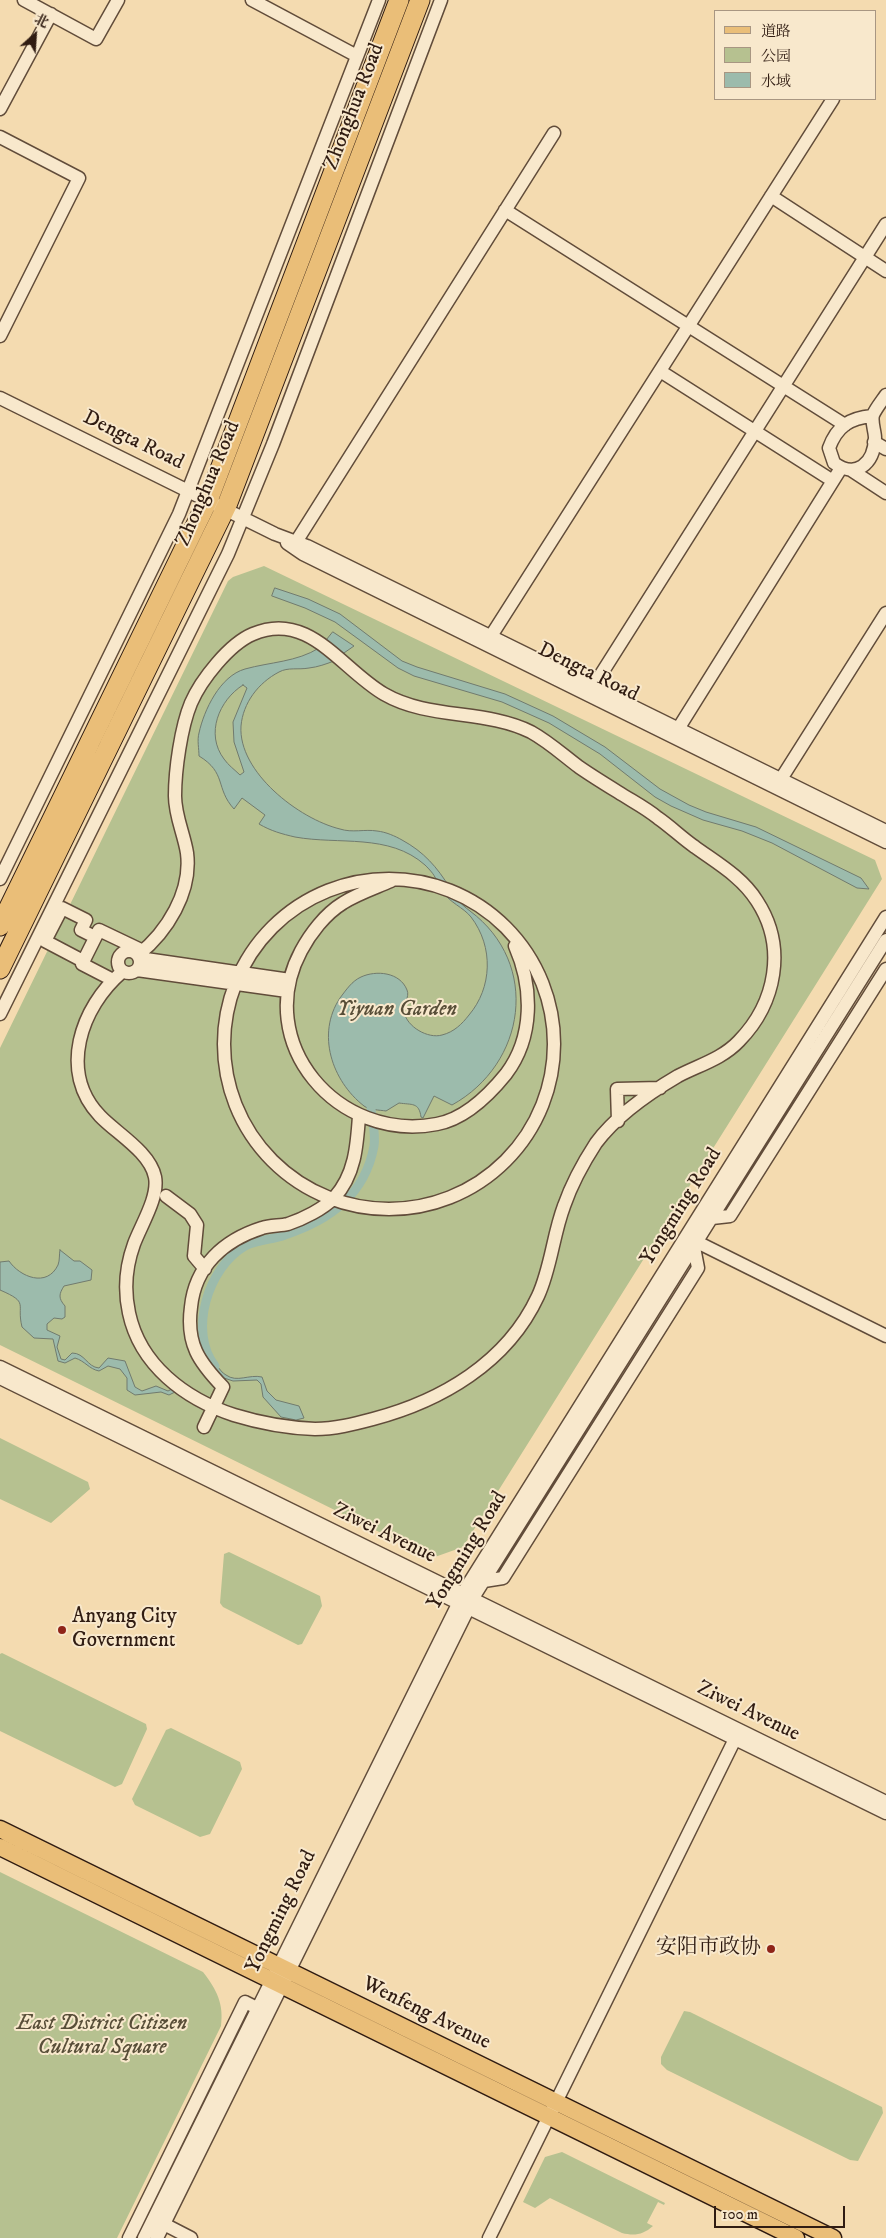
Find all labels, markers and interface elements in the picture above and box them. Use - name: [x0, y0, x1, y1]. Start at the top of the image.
- north arrow: [10, 10, 60, 60]
- text: 北: [31, 10, 52, 33]
- legend: [714, 10, 876, 100]
- text: 道路: [761, 22, 791, 41]
- street label: Zhonghua Road: [319, 40, 391, 174]
- text: 公园: [761, 47, 791, 66]
- text: 水域: [761, 72, 791, 91]
- street label: Dengta Road: [78, 406, 188, 476]
- street label: Zhonghua Road: [171, 418, 247, 550]
- street label: Dengta Road: [533, 638, 643, 708]
- park label: Yiyuan Garden: [337, 998, 457, 1024]
- street label: Yongming Road: [636, 1144, 728, 1270]
- street label: Yongming Road: [423, 1487, 513, 1615]
- street label: Ziwei Avenue: [328, 1498, 440, 1570]
- place label: Anyang City Government: [72, 1605, 177, 1655]
- marker: Anyang City Government: [56, 1624, 68, 1636]
- street label: Ziwei Avenue: [692, 1676, 804, 1748]
- street label: Yongming Road: [241, 1846, 323, 1978]
- place label: 安阳市政协: [656, 1936, 761, 1962]
- marker: 安阳市政协: [765, 1943, 777, 1955]
- street label: Wenfeng Avenue: [358, 1972, 494, 2056]
- park label: East District Citizen Cultural Square: [17, 2012, 187, 2062]
- scale bar: [716, 2196, 847, 2228]
- text: 100 m: [722, 2205, 758, 2224]

